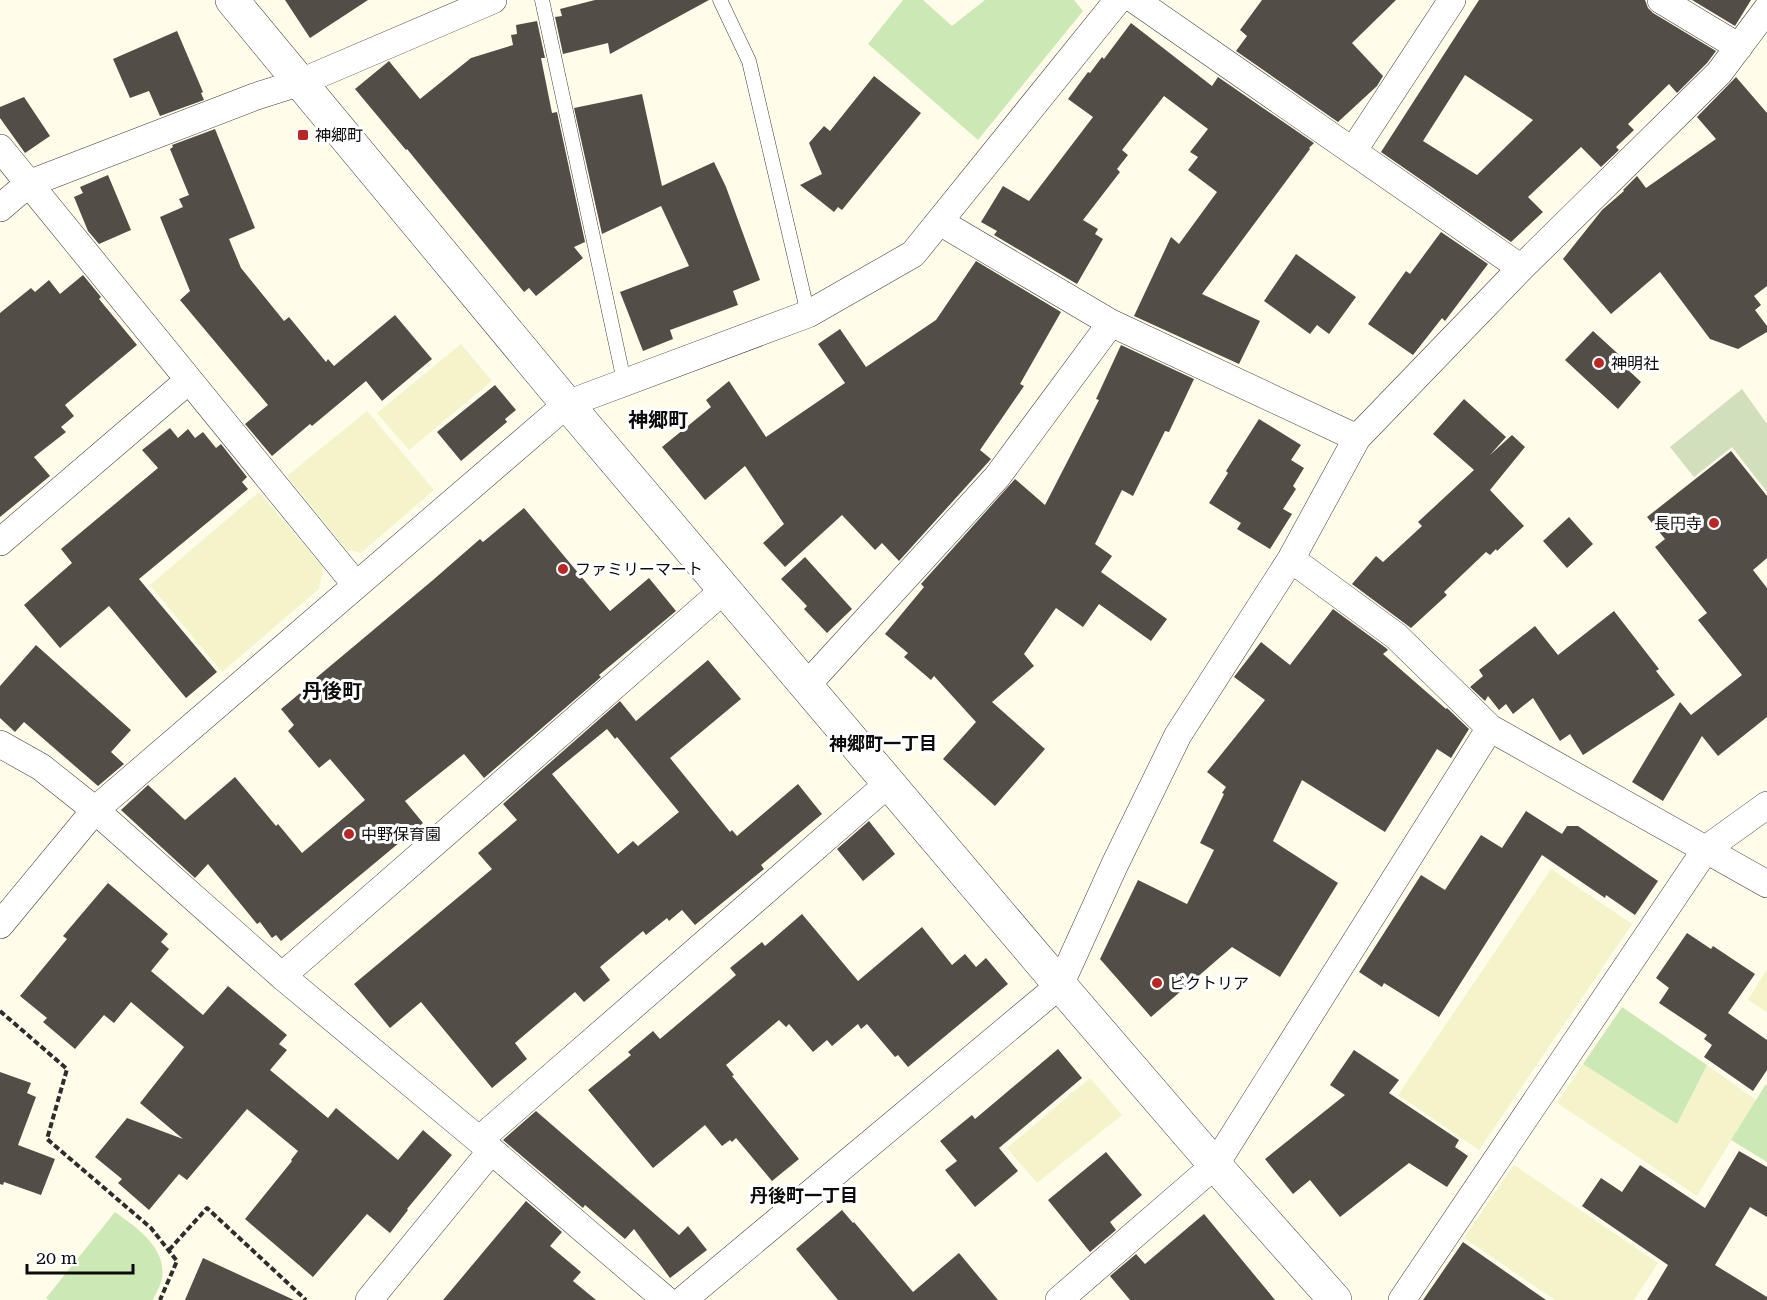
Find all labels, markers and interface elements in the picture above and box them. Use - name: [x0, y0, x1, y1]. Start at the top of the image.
- place label: 神郷町: [315, 126, 363, 145]
- marker: 神郷町: [296, 128, 310, 142]
- place label: 神明社: [1611, 354, 1659, 373]
- marker: 神明社: [1592, 356, 1606, 370]
- district label: 神郷町: [628, 408, 688, 432]
- place label: 長円寺: [1654, 514, 1702, 533]
- marker: 長円寺: [1707, 516, 1721, 530]
- place label: ファミリーマート: [575, 560, 703, 579]
- marker: ファミリーマート: [556, 562, 570, 576]
- district label: 丹後町: [302, 679, 362, 703]
- district label: 神郷町一丁目: [829, 733, 937, 754]
- place label: 中野保育園: [361, 825, 441, 844]
- marker: 中野保育園: [342, 827, 356, 841]
- place label: ビクトリア: [1169, 974, 1249, 993]
- marker: ビクトリア: [1150, 976, 1164, 990]
- district label: 丹後町一丁目: [750, 1185, 858, 1206]
- scale bar: [27, 1237, 134, 1275]
- text: 20 m: [36, 1247, 77, 1268]

